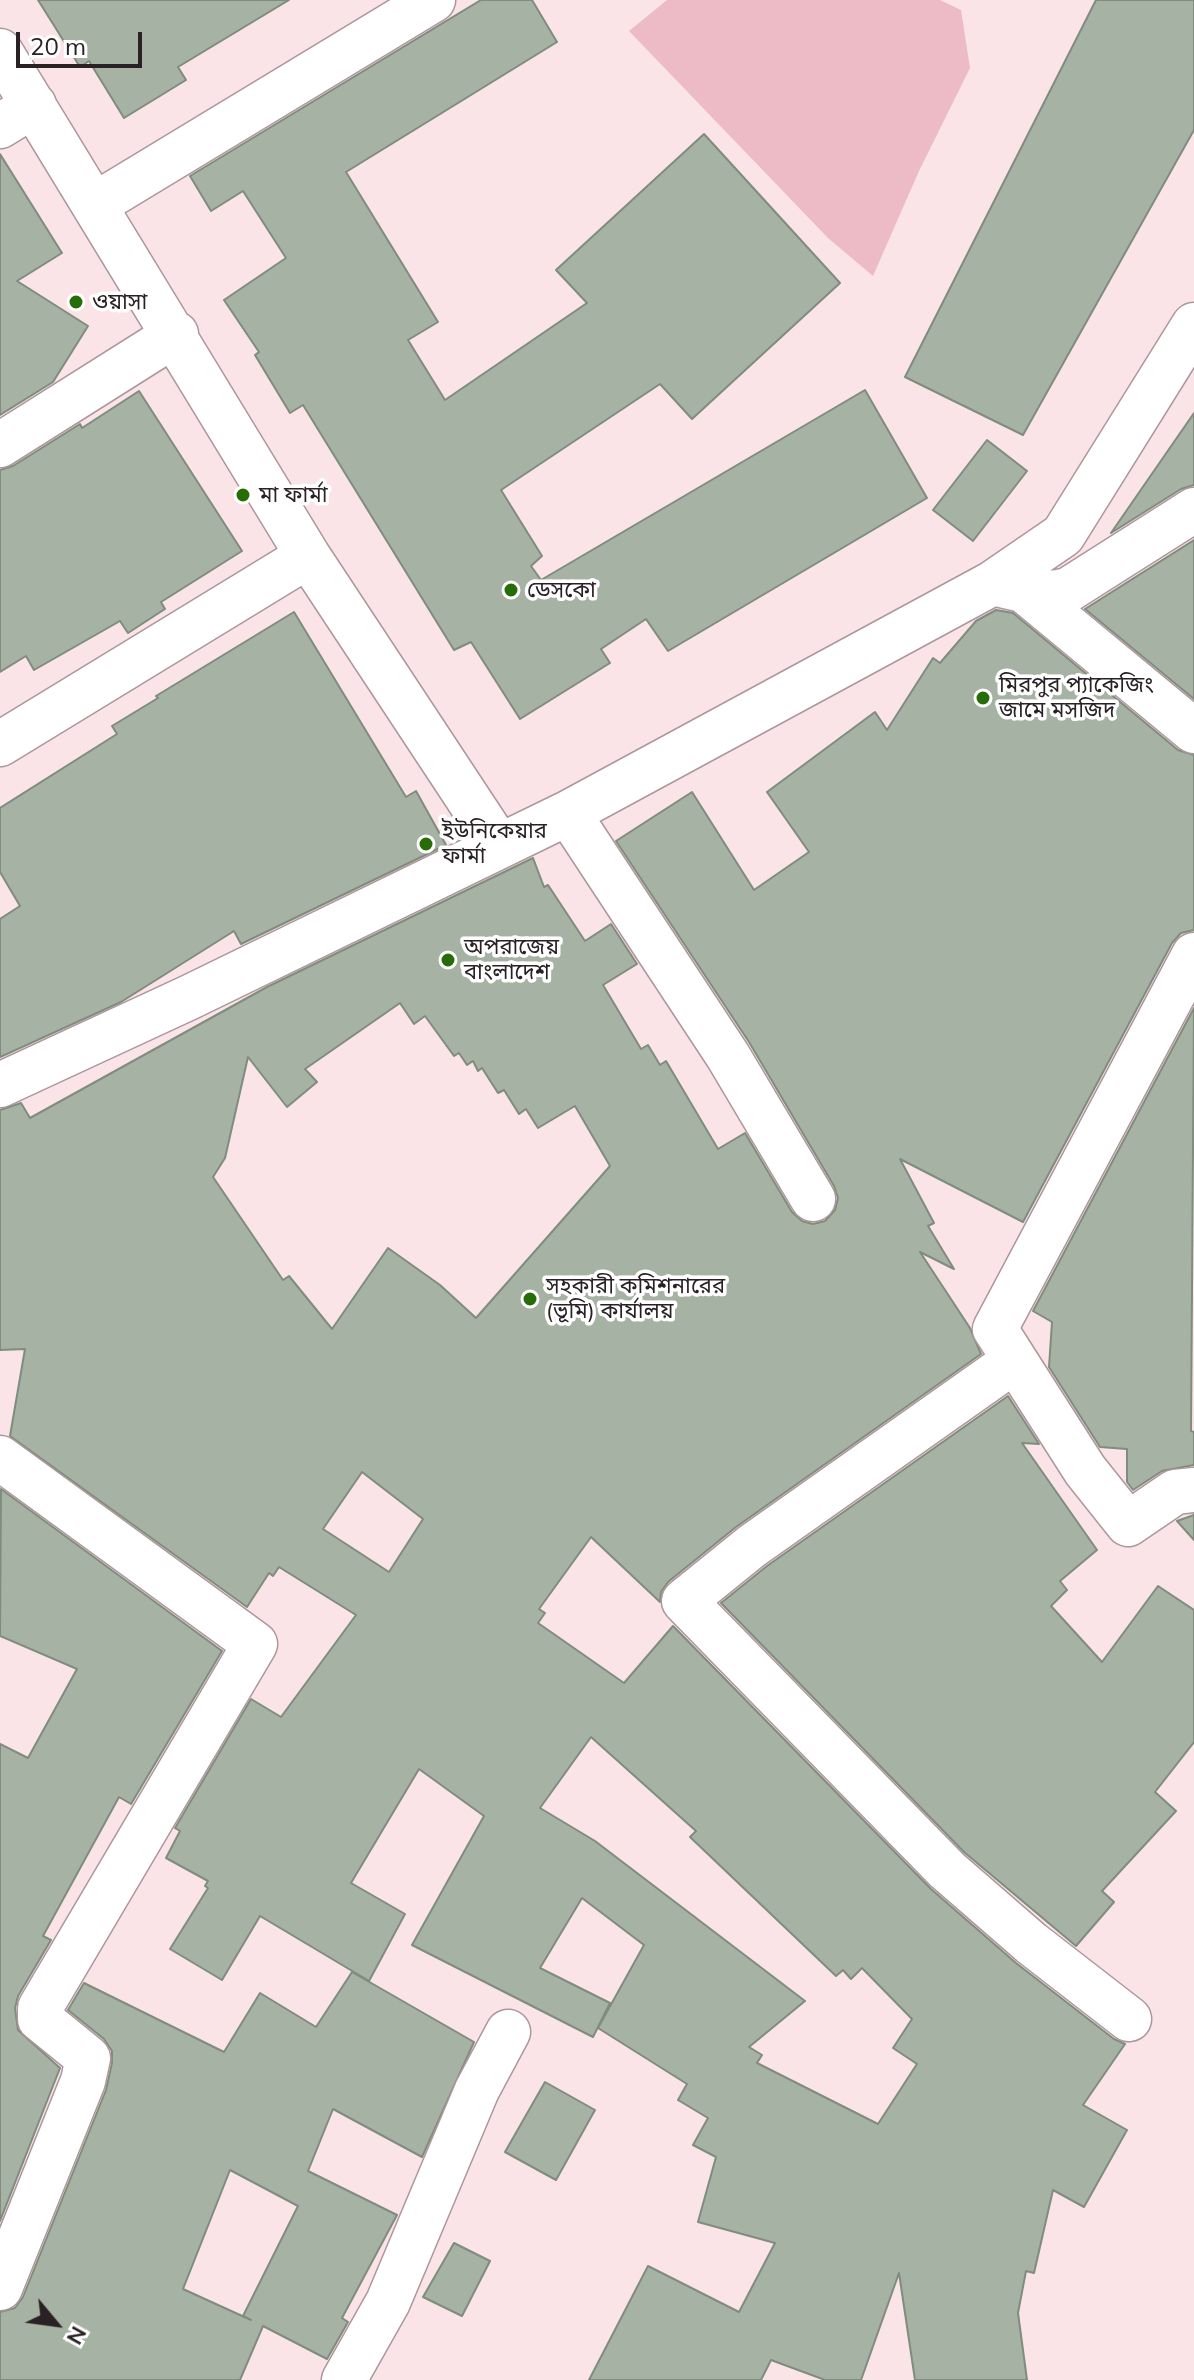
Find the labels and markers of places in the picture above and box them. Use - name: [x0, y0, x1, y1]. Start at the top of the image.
- place label: ওয়াসা: [92, 289, 147, 315]
- marker: ওয়াসা: [67, 293, 85, 311]
- place label: মা ফার্মা: [259, 482, 328, 508]
- marker: মা ফার্মা: [234, 486, 252, 504]
- place label: ডেসকো: [527, 577, 596, 603]
- marker: ডেসকো: [502, 581, 520, 599]
- place label: মিরপুর প্যাকেজিং জামে মসজিদ: [999, 672, 1154, 724]
- marker: মিরপুর প্যাকেজিং জামে মসজিদ: [974, 689, 992, 707]
- place label: ইউনিকেয়ার ফার্মা: [442, 818, 547, 870]
- marker: ইউনিকেয়ার ফার্মা: [417, 835, 435, 853]
- place label: অপরাজেয় বাংলাদেশ: [464, 934, 559, 986]
- marker: অপরাজেয় বাংলাদেশ: [439, 951, 457, 969]
- place label: সহকারী কমিশনারের (ভূমি) কার্যালয়: [546, 1273, 725, 1324]
- marker: সহকারী কমিশনারের (ভূমি) কার্যালয়: [521, 1290, 539, 1308]

